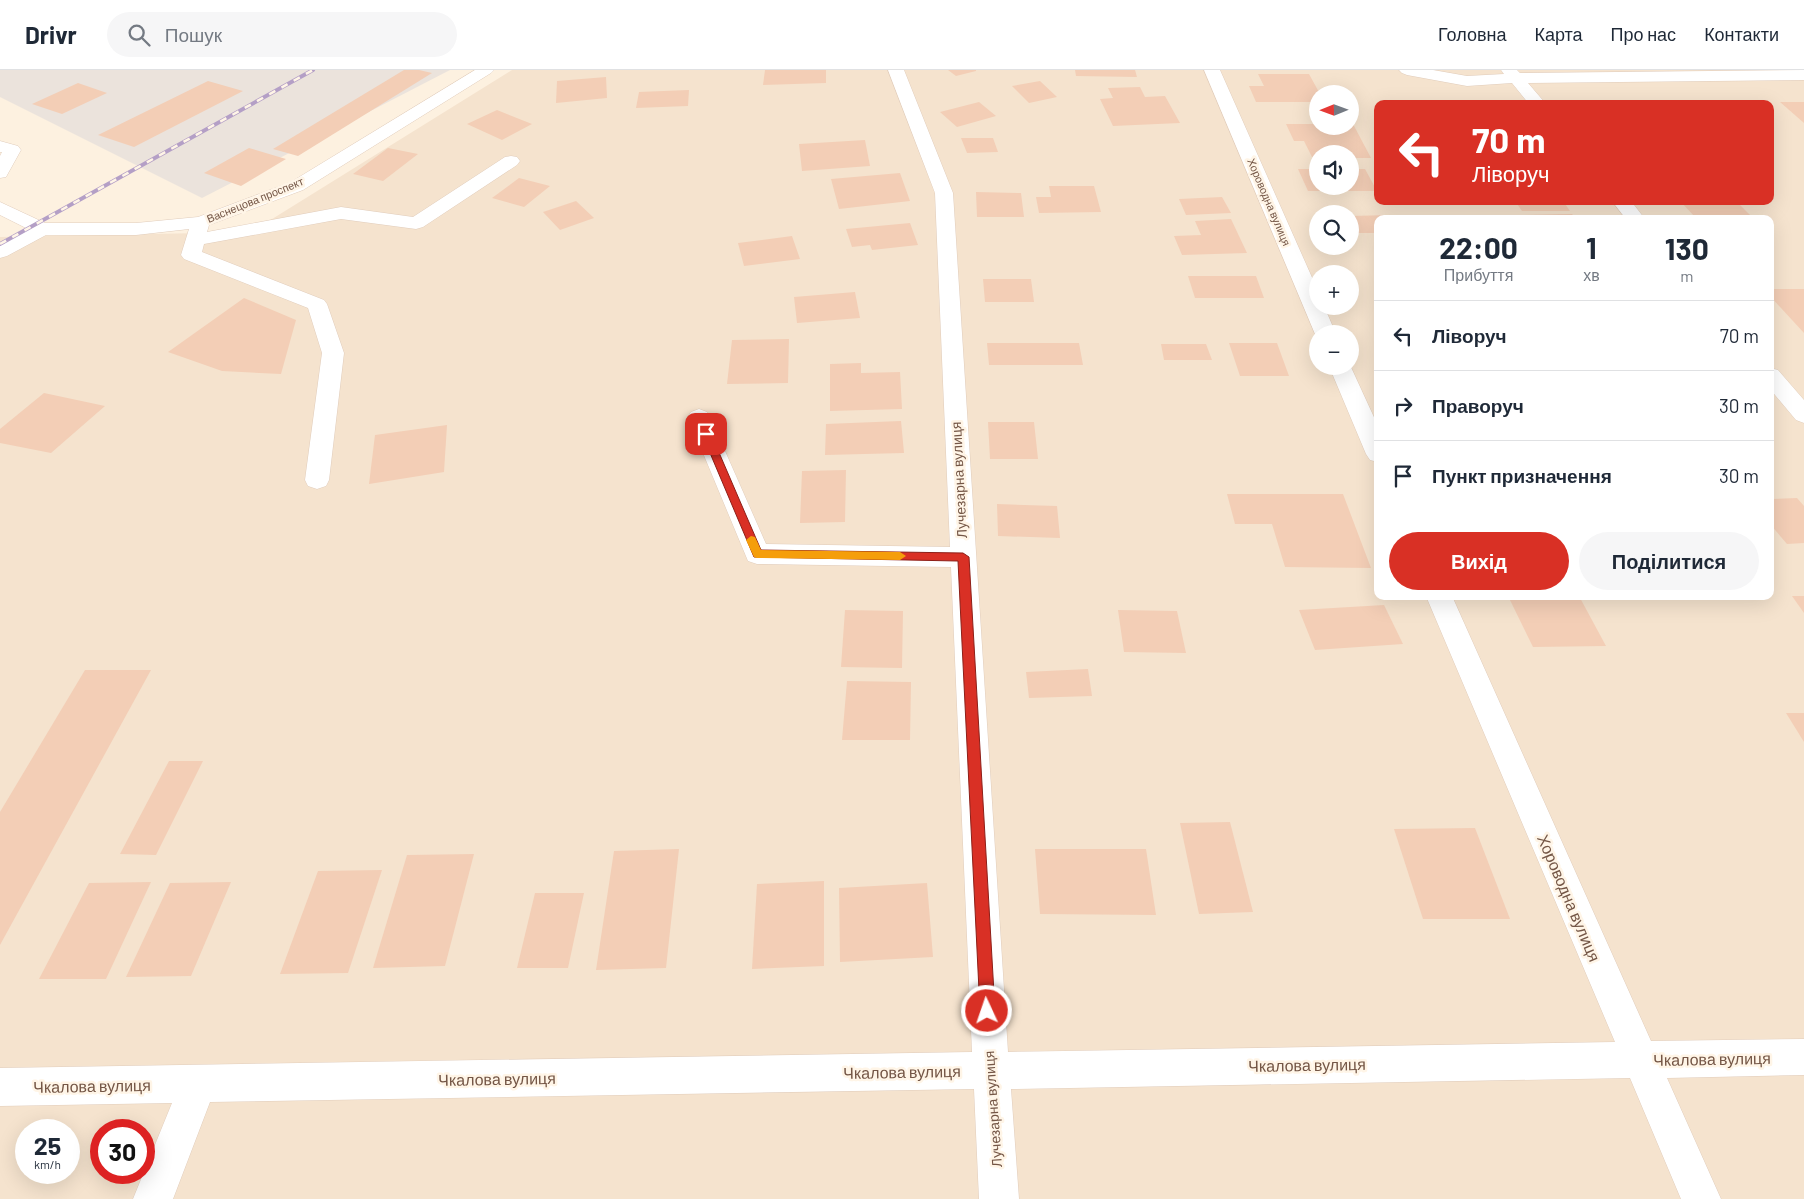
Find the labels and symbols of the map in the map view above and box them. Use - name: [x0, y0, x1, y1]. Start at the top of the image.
- north arrow: [1309, 85, 1359, 135]
- street label: Хороводна вулиця: [1245, 156, 1294, 247]
- street label: Васнецова проспект: [205, 174, 305, 225]
- pin: [685, 413, 727, 455]
- street label: Лучезарна вулиця: [947, 421, 970, 539]
- street label: Хороводна вулиця: [1534, 831, 1605, 964]
- position arrow: [960, 984, 1012, 1036]
- street label: Чкалова вулиця: [1653, 1048, 1771, 1069]
- street label: Лучезарна вулиця: [980, 1050, 1005, 1168]
- street label: Чкалова вулиця: [1248, 1054, 1366, 1075]
- street label: Чкалова вулиця: [843, 1061, 961, 1082]
- street label: Чкалова вулиця: [438, 1068, 556, 1089]
- street label: Чкалова вулиця: [33, 1075, 151, 1096]
- speed limit sign: 30: [90, 1119, 155, 1184]

